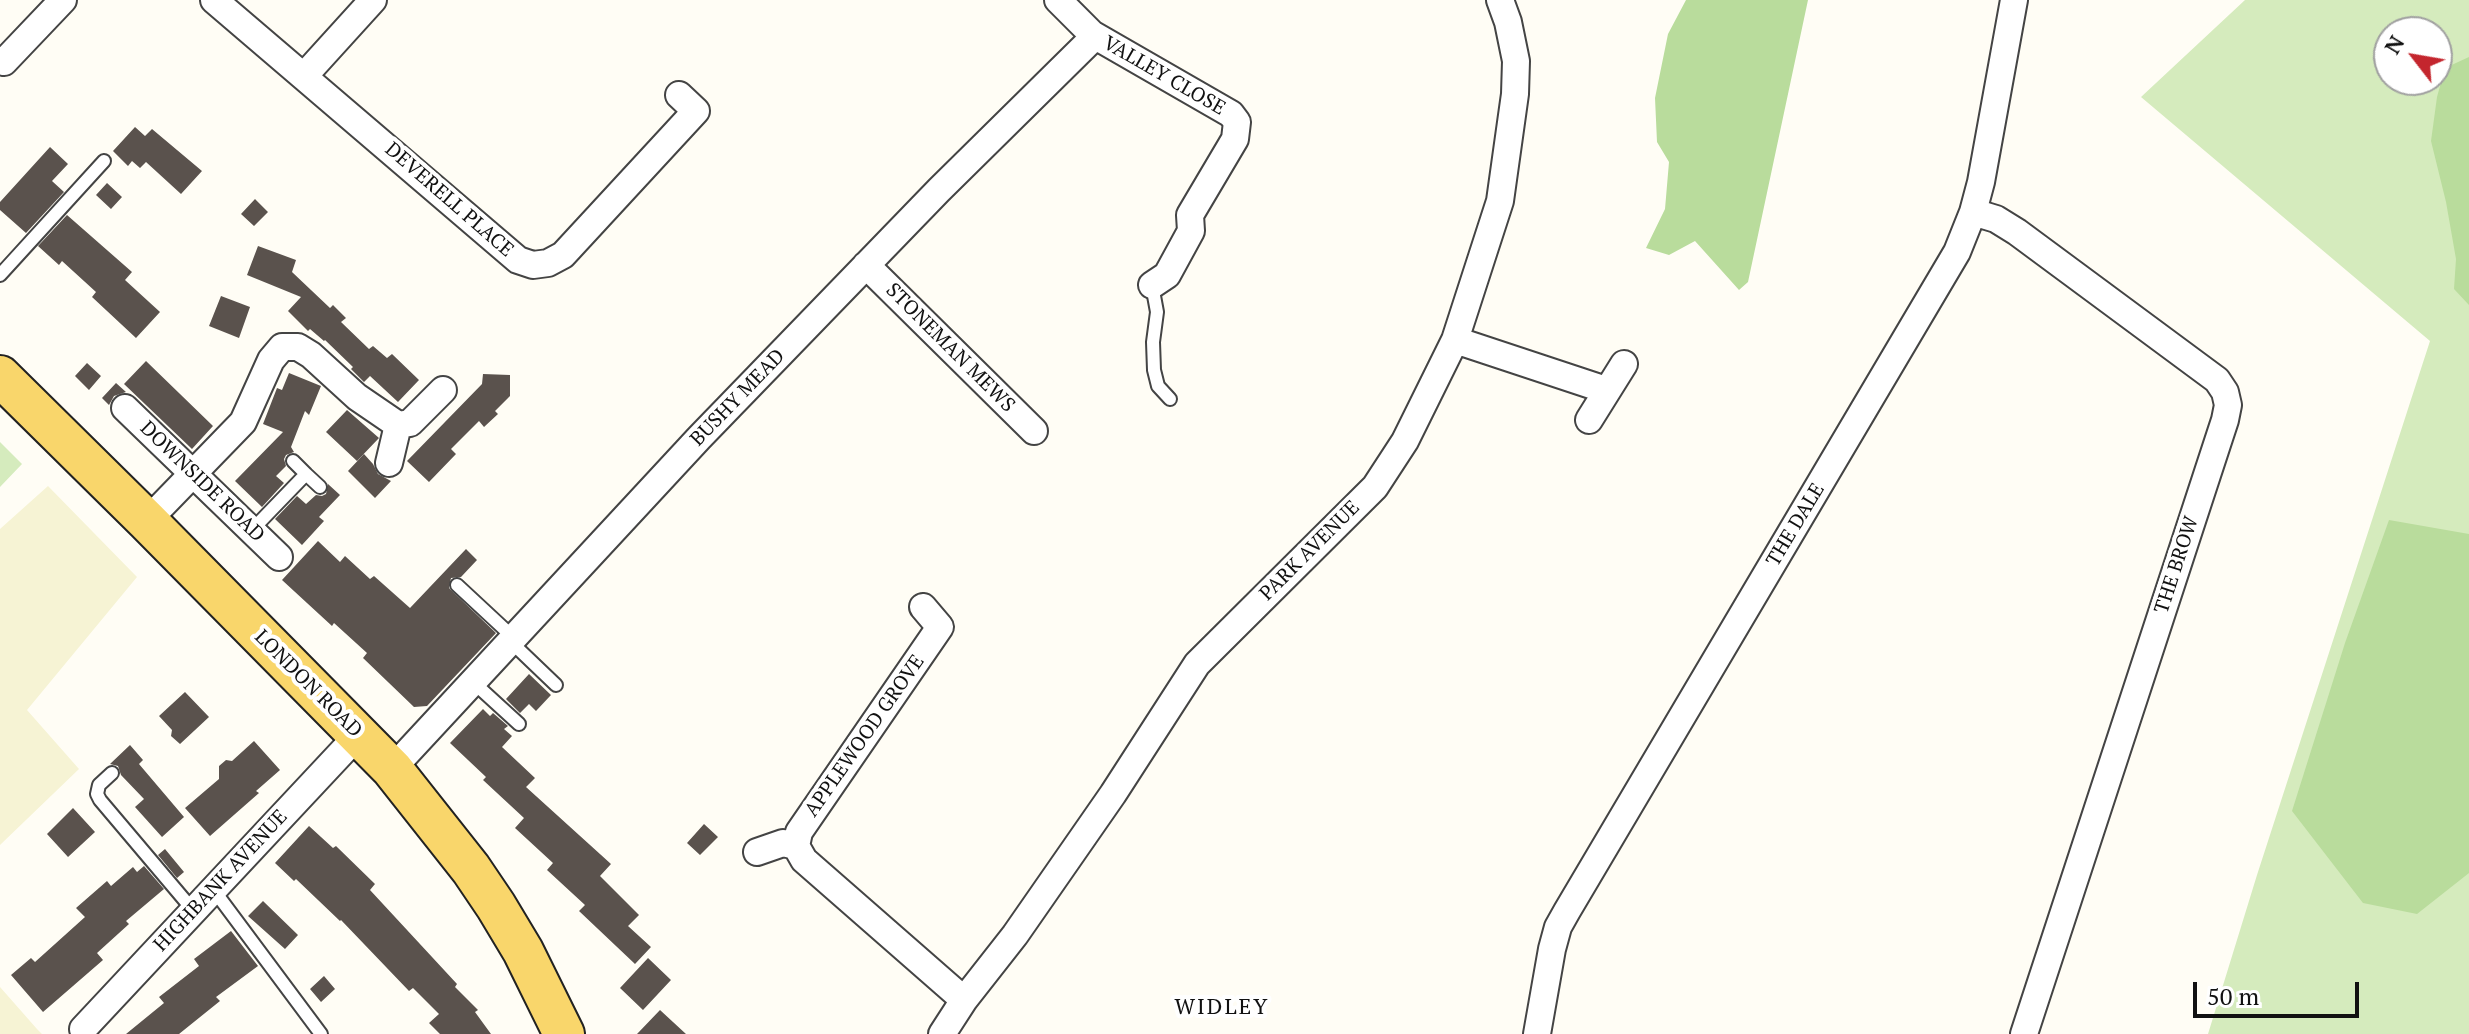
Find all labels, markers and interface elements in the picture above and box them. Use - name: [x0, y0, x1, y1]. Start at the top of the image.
- north arrow: [2373, 16, 2453, 96]
- text: N: [2377, 30, 2410, 59]
- street label: VALLEY CLOSE: [1099, 31, 1229, 121]
- street label: DEVERELL PLACE: [380, 138, 518, 262]
- street label: STONEMAN MEWS: [880, 278, 1020, 418]
- street label: BUSHY MEAD: [686, 345, 790, 451]
- street label: DOWNSIDE ROAD: [135, 417, 269, 547]
- street label: THE DALE: [1762, 479, 1830, 571]
- street label: PARK AVENUE: [1255, 496, 1365, 606]
- street label: THE BROW: [2150, 513, 2204, 617]
- street label: LONDON ROAD: [249, 625, 367, 743]
- street label: APPLEWOOD GROVE: [800, 650, 930, 822]
- street label: HIGHBANK AVENUE: [149, 805, 293, 957]
- scale bar: [2197, 966, 2363, 1016]
- text: 50 m: [2207, 980, 2259, 1012]
- district label: WIDLEY: [1175, 995, 1269, 1021]

